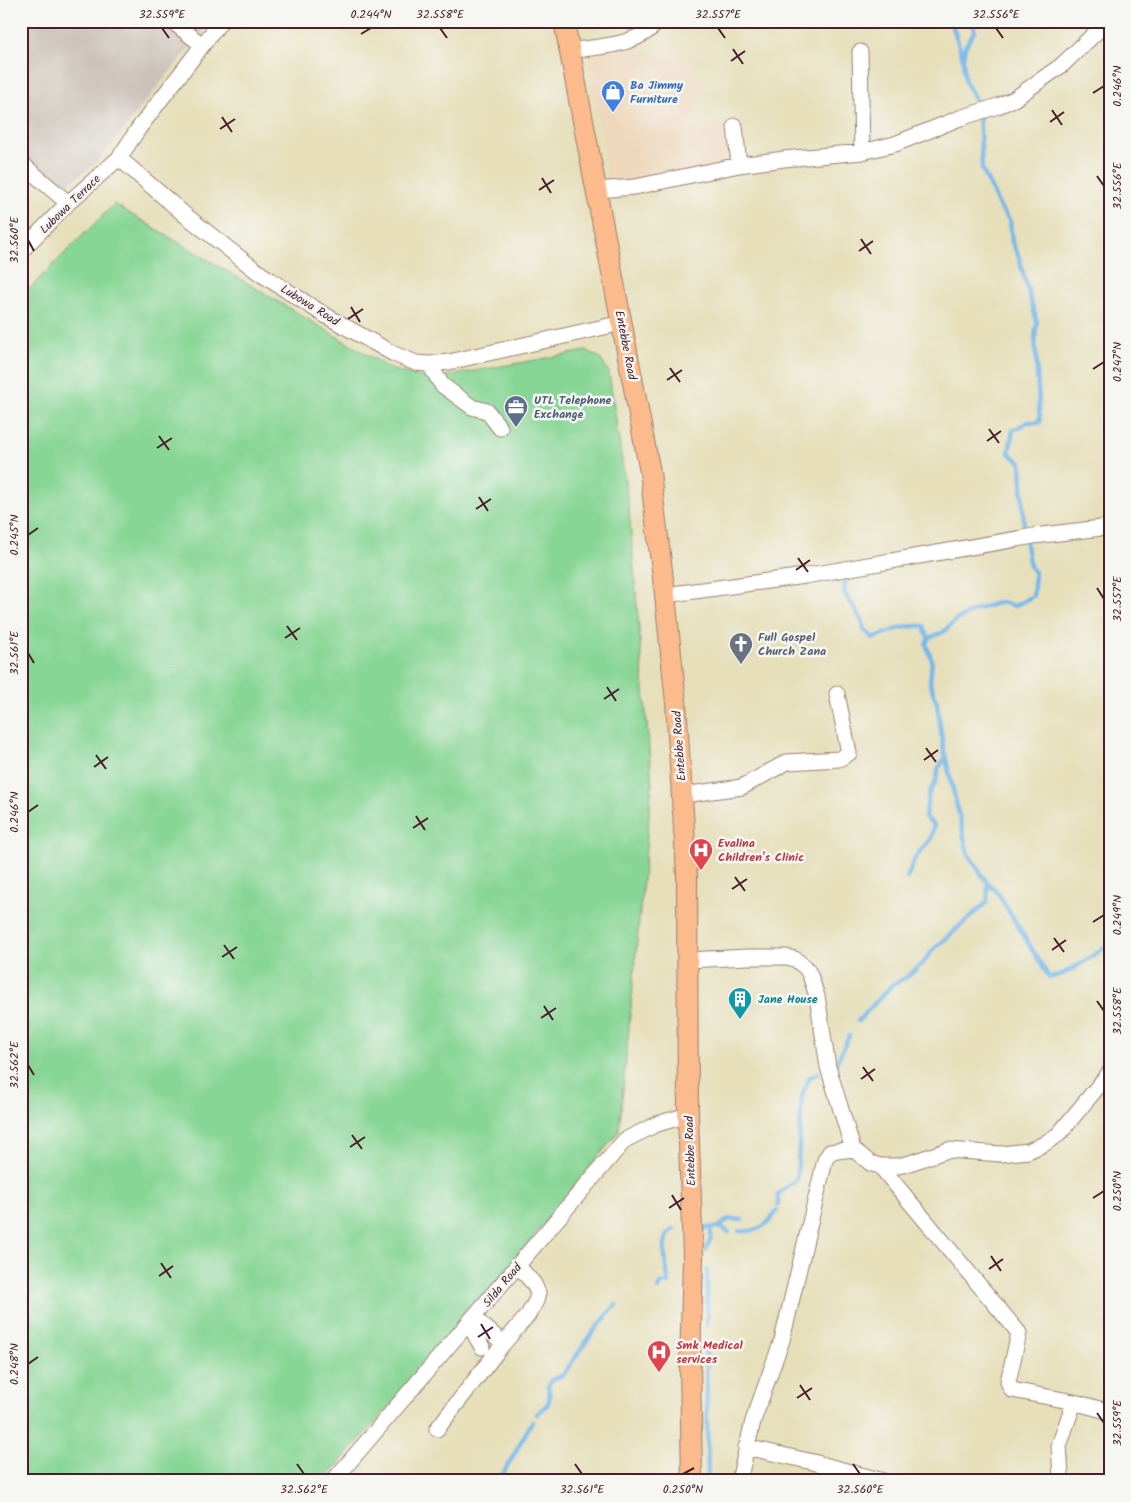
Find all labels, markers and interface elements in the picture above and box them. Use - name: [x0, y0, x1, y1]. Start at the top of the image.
- text: 32.559°E: [139, 5, 186, 24]
- text: 0.244°N: [350, 5, 392, 24]
- text: 32.558°E: [416, 5, 465, 24]
- text: 32.557°E: [695, 5, 742, 24]
- text: 32.556°E: [972, 5, 1021, 24]
- text: 0.246°N: [1108, 65, 1127, 107]
- place label: Ba Jimmy Furniture: [630, 76, 684, 109]
- shop icon: Ba Jimmy Furniture: [600, 79, 626, 113]
- text: 32.556°E: [1108, 161, 1127, 210]
- street label: Lubowa Terrace: [35, 170, 106, 239]
- text: 32.560°E: [5, 216, 24, 263]
- street label: Lubowa Road: [276, 280, 344, 332]
- street label: Entebbe Road: [609, 309, 642, 382]
- text: 0.247°N: [1108, 342, 1127, 382]
- place label: UTL Telephone Exchange: [534, 391, 612, 424]
- office icon: UTL Telephone Exchange: [503, 394, 529, 428]
- text: 0.245°N: [5, 514, 24, 556]
- text: 32.557°E: [1108, 575, 1127, 622]
- place label: Full Gospel Church Zana: [758, 628, 826, 661]
- text: 32.561°E: [5, 630, 24, 675]
- church icon: Full Gospel Church Zana: [728, 631, 754, 665]
- street label: Entebbe Road: [667, 709, 691, 782]
- text: 0.246°N: [5, 791, 24, 833]
- place label: Evalina Children's Clinic: [718, 834, 804, 867]
- hospital icon: Evalina Children's Clinic: [688, 837, 714, 871]
- text: 0.249°N: [1108, 895, 1127, 935]
- building icon: Jane House: [727, 986, 753, 1020]
- text: 32.558°E: [1108, 986, 1127, 1035]
- place label: Jane House: [758, 990, 818, 1009]
- text: 32.562°E: [5, 1040, 24, 1089]
- street label: Entebbe Road: [680, 1115, 701, 1186]
- text: 0.250°N: [1108, 1171, 1127, 1211]
- street label: Silda Road: [478, 1258, 527, 1312]
- place label: Smk Medical services: [676, 1336, 743, 1369]
- hospital icon: Smk Medical services: [646, 1339, 672, 1373]
- text: 0.248°N: [5, 1343, 24, 1385]
- text: 32.559°E: [1108, 1399, 1127, 1446]
- text: 32.562°E: [280, 1480, 329, 1499]
- text: 32.561°E: [560, 1480, 605, 1499]
- text: 0.250°N: [663, 1480, 703, 1499]
- text: 32.560°E: [837, 1480, 884, 1499]

